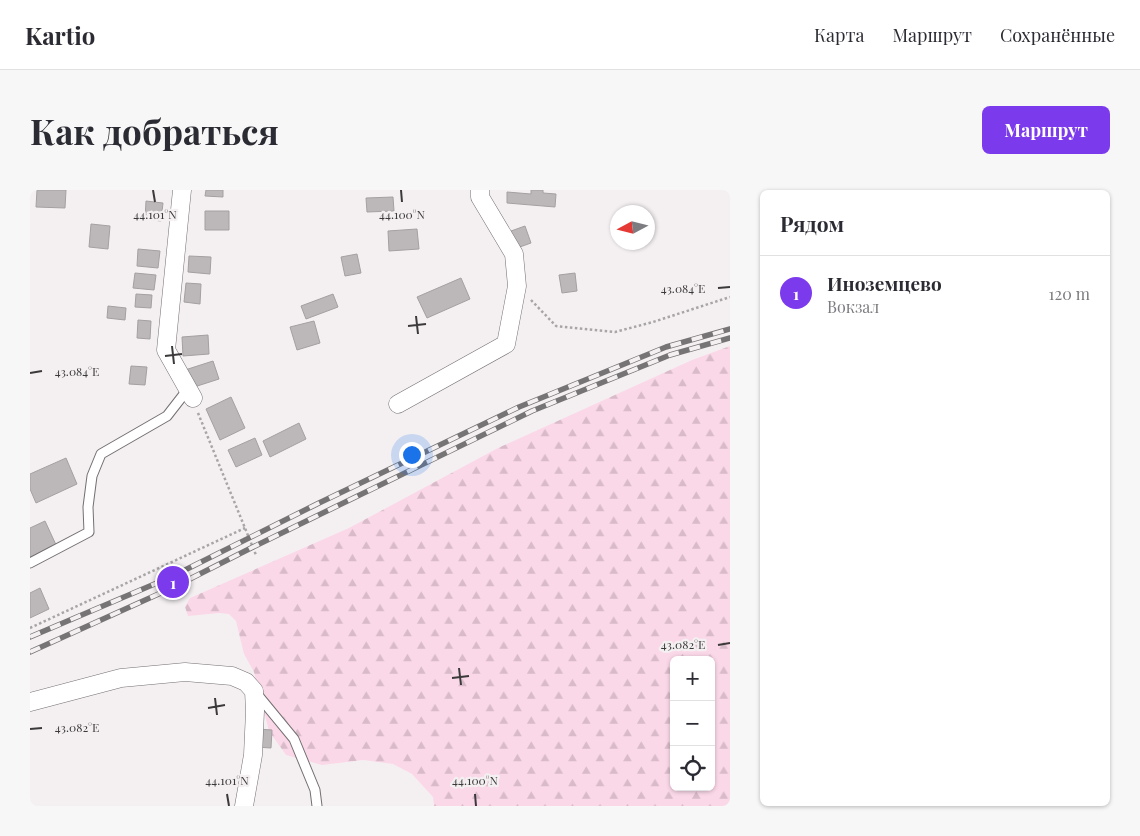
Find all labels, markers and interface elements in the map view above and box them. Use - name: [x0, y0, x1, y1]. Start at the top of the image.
- text: Kartio: [25, 19, 95, 51]
- text: Карта: [814, 23, 864, 47]
- text: Маршрут: [892, 23, 972, 47]
- text: Сохранённые: [1000, 23, 1115, 47]
- button: Маршрут: [982, 106, 1110, 154]
- text: Как добраться: [30, 107, 279, 154]
- north arrow: [610, 205, 655, 250]
- text: 44.101°N: [133, 206, 177, 222]
- text: 44.100°N: [379, 206, 425, 222]
- text: Рядом: [780, 209, 844, 237]
- text: Иноземцево: [827, 270, 942, 296]
- text: 43.084°E: [661, 280, 705, 296]
- text: 1: [793, 283, 799, 304]
- text: 120 m: [1049, 283, 1090, 304]
- text: Вокзал: [827, 296, 879, 317]
- text: 43.084°E: [55, 363, 99, 379]
- your location: [399, 442, 425, 468]
- pin: 1: [157, 563, 189, 601]
- text: 43.082°E: [661, 636, 705, 652]
- map controls: [670, 656, 715, 791]
- button: +: [670, 656, 715, 701]
- button: −: [670, 701, 715, 746]
- text: 43.082°E: [55, 719, 99, 735]
- button: locate: [670, 746, 715, 791]
- text: 44.101°N: [205, 772, 249, 788]
- text: 44.100°N: [452, 772, 498, 788]

